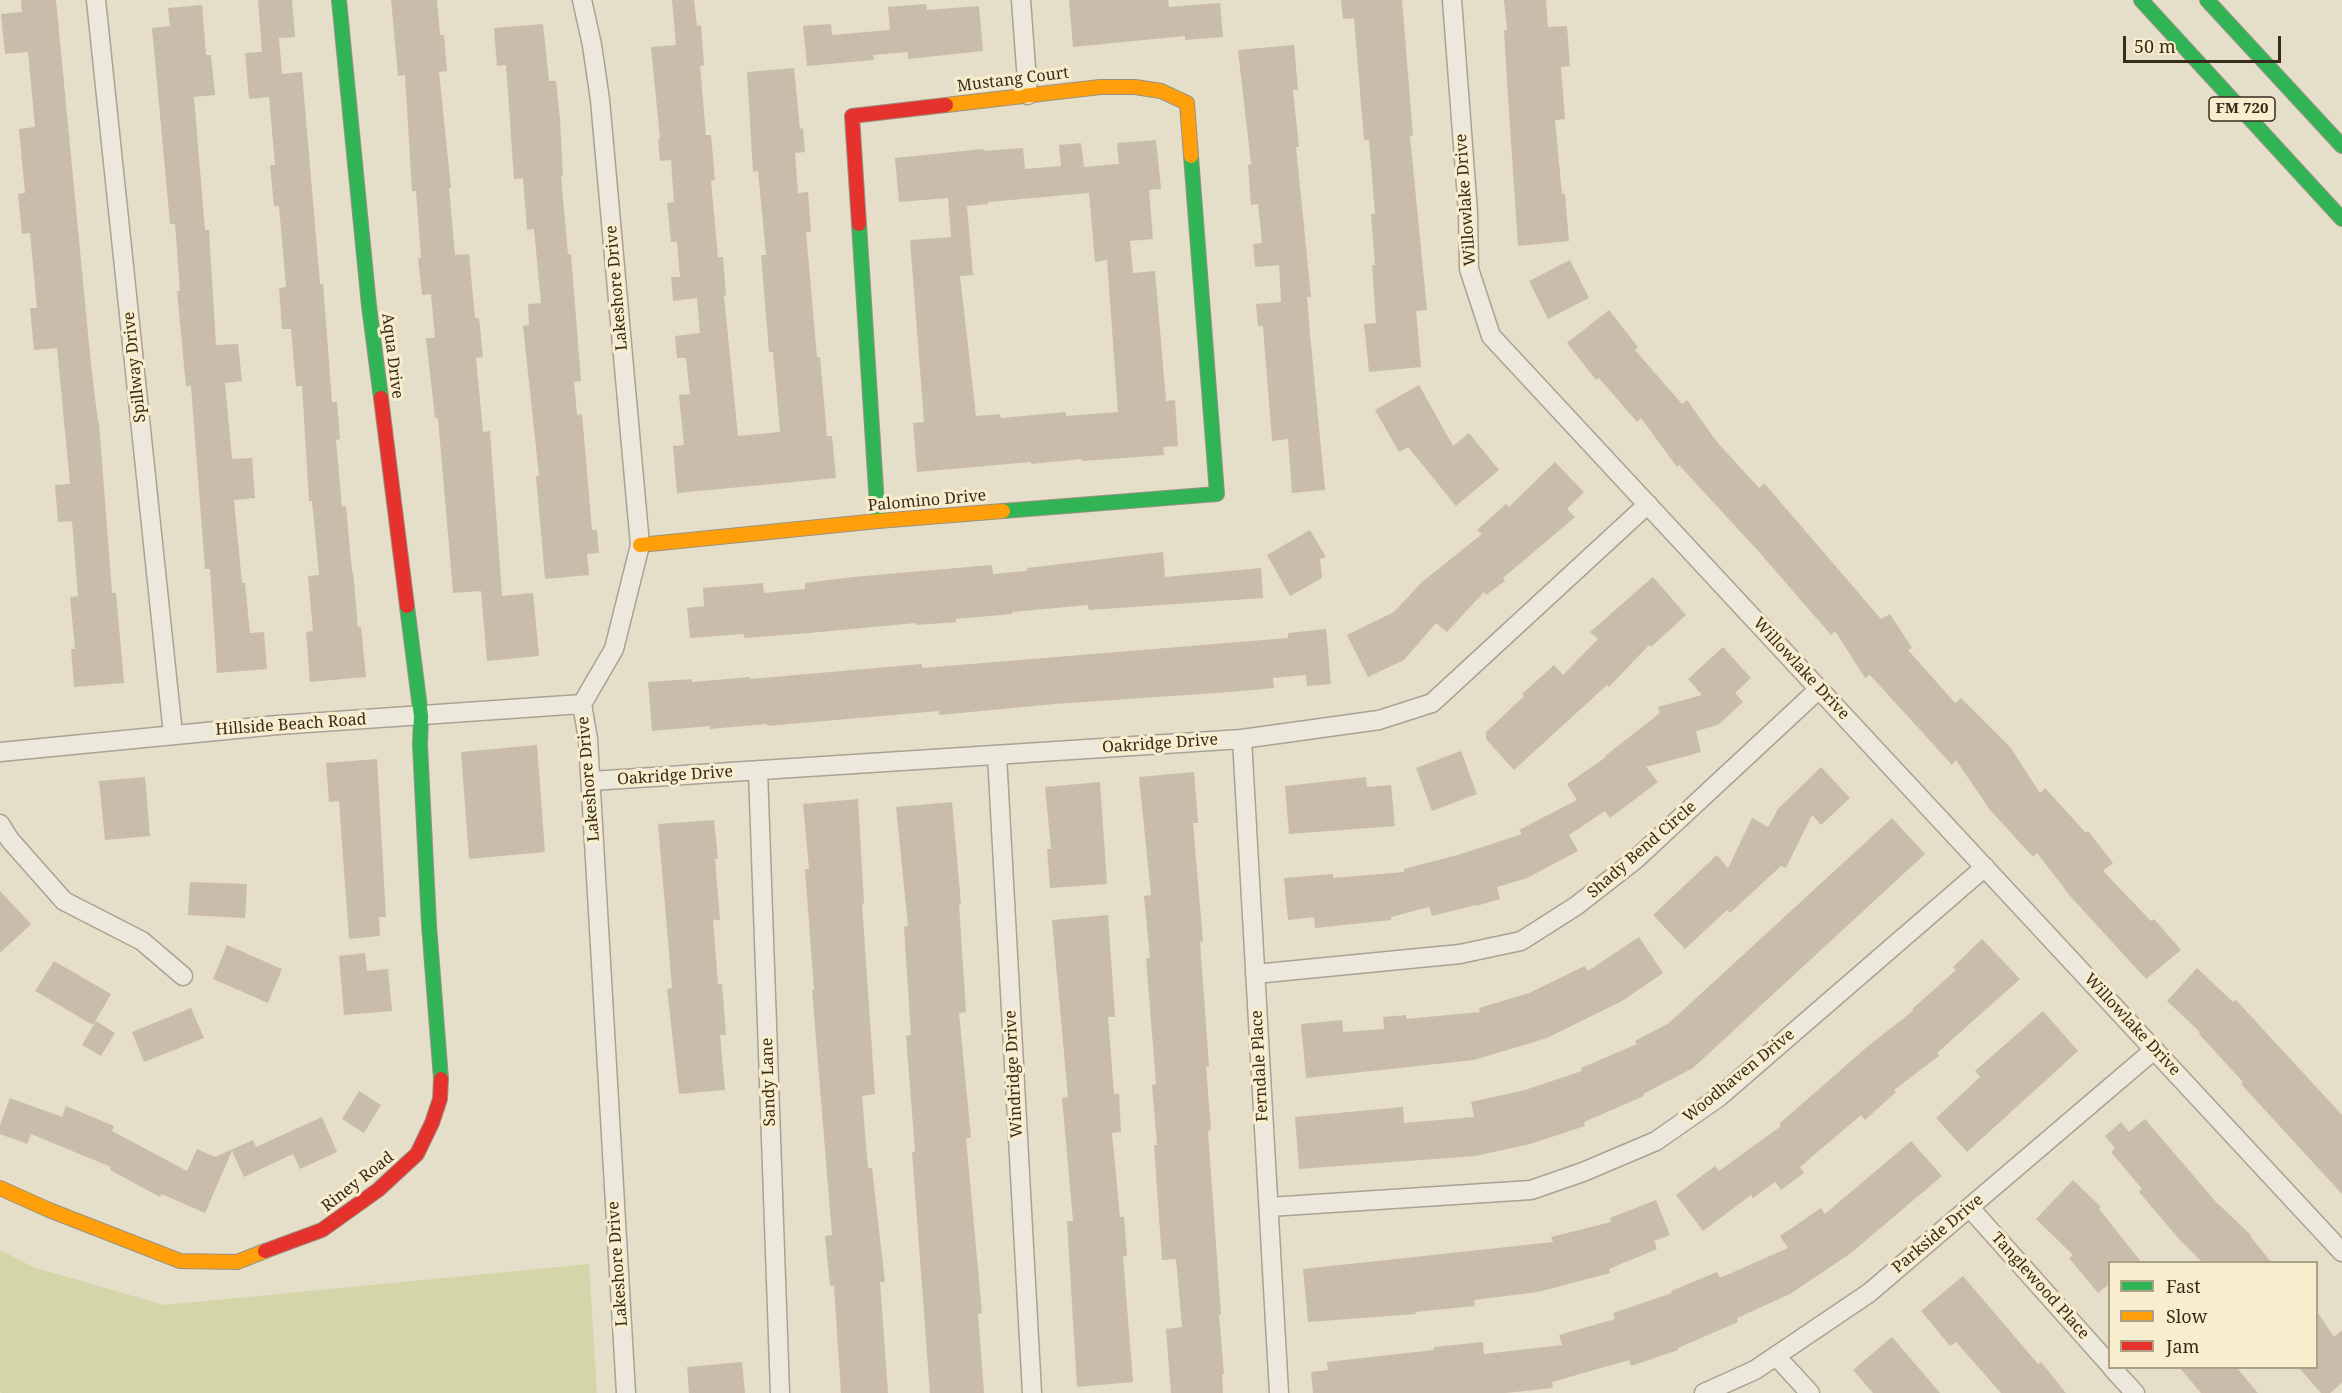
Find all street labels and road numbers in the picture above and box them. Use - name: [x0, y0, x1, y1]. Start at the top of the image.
- street label: Mustang Court: [956, 64, 1070, 96]
- road number: FM 720: [2209, 97, 2275, 121]
- street label: Willowlake Drive: [1452, 133, 1480, 267]
- street label: Lakeshore Drive: [602, 225, 632, 351]
- street label: Spillway Drive: [120, 311, 150, 423]
- street label: Aqua Drive: [377, 312, 407, 400]
- street label: Palomino Drive: [867, 486, 987, 516]
- street label: Willowlake Drive: [1749, 614, 1853, 724]
- street label: Hillside Beach Road: [215, 710, 367, 740]
- street label: Lakeshore Drive: [574, 716, 604, 842]
- street label: Oakridge Drive: [1101, 730, 1219, 758]
- street label: Oakridge Drive: [616, 762, 734, 790]
- street label: Shady Bend Circle: [1584, 797, 1700, 903]
- street label: Willowlake Drive: [2080, 970, 2184, 1080]
- street label: Windridge Drive: [1001, 1010, 1027, 1138]
- street label: Ferndale Place: [1247, 1010, 1273, 1122]
- street label: Woodhaven Drive: [1679, 1025, 1799, 1127]
- street label: Sandy Lane: [758, 1037, 780, 1127]
- street label: Riney Road: [318, 1148, 398, 1216]
- street label: Parkside Drive: [1889, 1190, 1987, 1278]
- street label: Lakeshore Drive: [604, 1201, 632, 1327]
- street label: Tanglewood Place: [1987, 1229, 2093, 1343]

